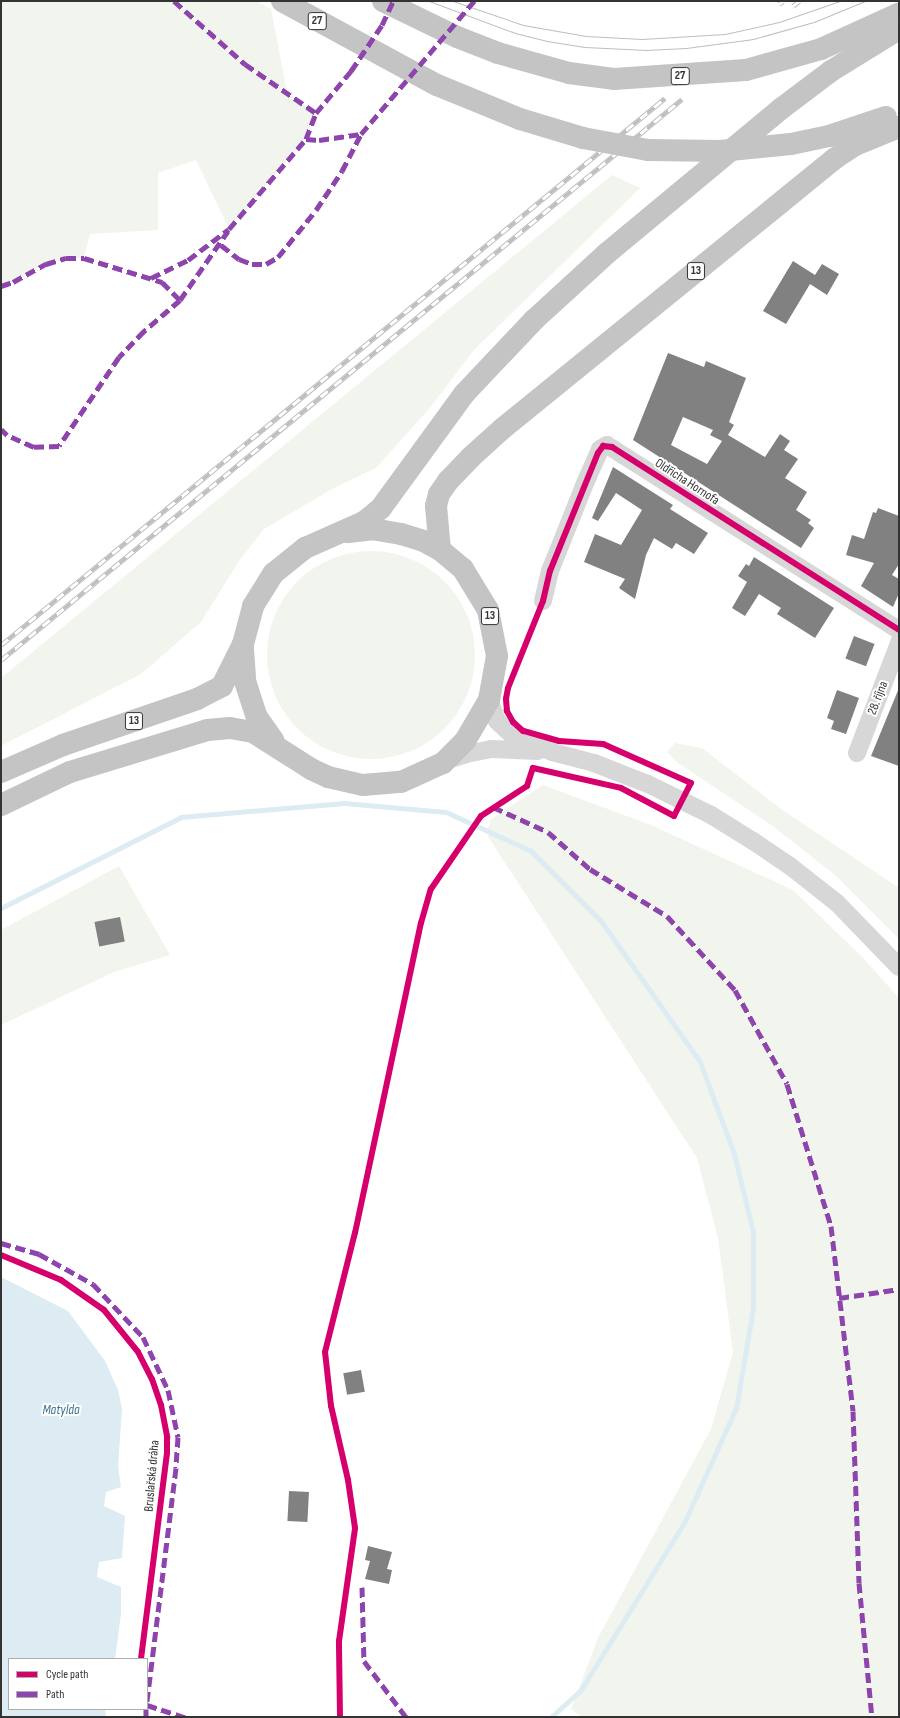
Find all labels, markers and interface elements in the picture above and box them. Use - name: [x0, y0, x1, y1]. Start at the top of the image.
- road number: 27: [307, 11, 327, 31]
- road number: 27: [670, 66, 690, 86]
- road number: 13: [686, 261, 706, 281]
- street label: Oldřicha Hornofa: [652, 455, 722, 509]
- road number: 13: [480, 606, 500, 626]
- street label: 28. října: [865, 679, 891, 717]
- road number: 13: [124, 711, 144, 731]
- water label: Matylda: [42, 1402, 80, 1418]
- street label: Bruslařská dráha: [141, 1440, 163, 1512]
- legend: [8, 1658, 148, 1710]
- text: Cycle path: [46, 1667, 88, 1682]
- text: Path: [46, 1687, 64, 1702]

